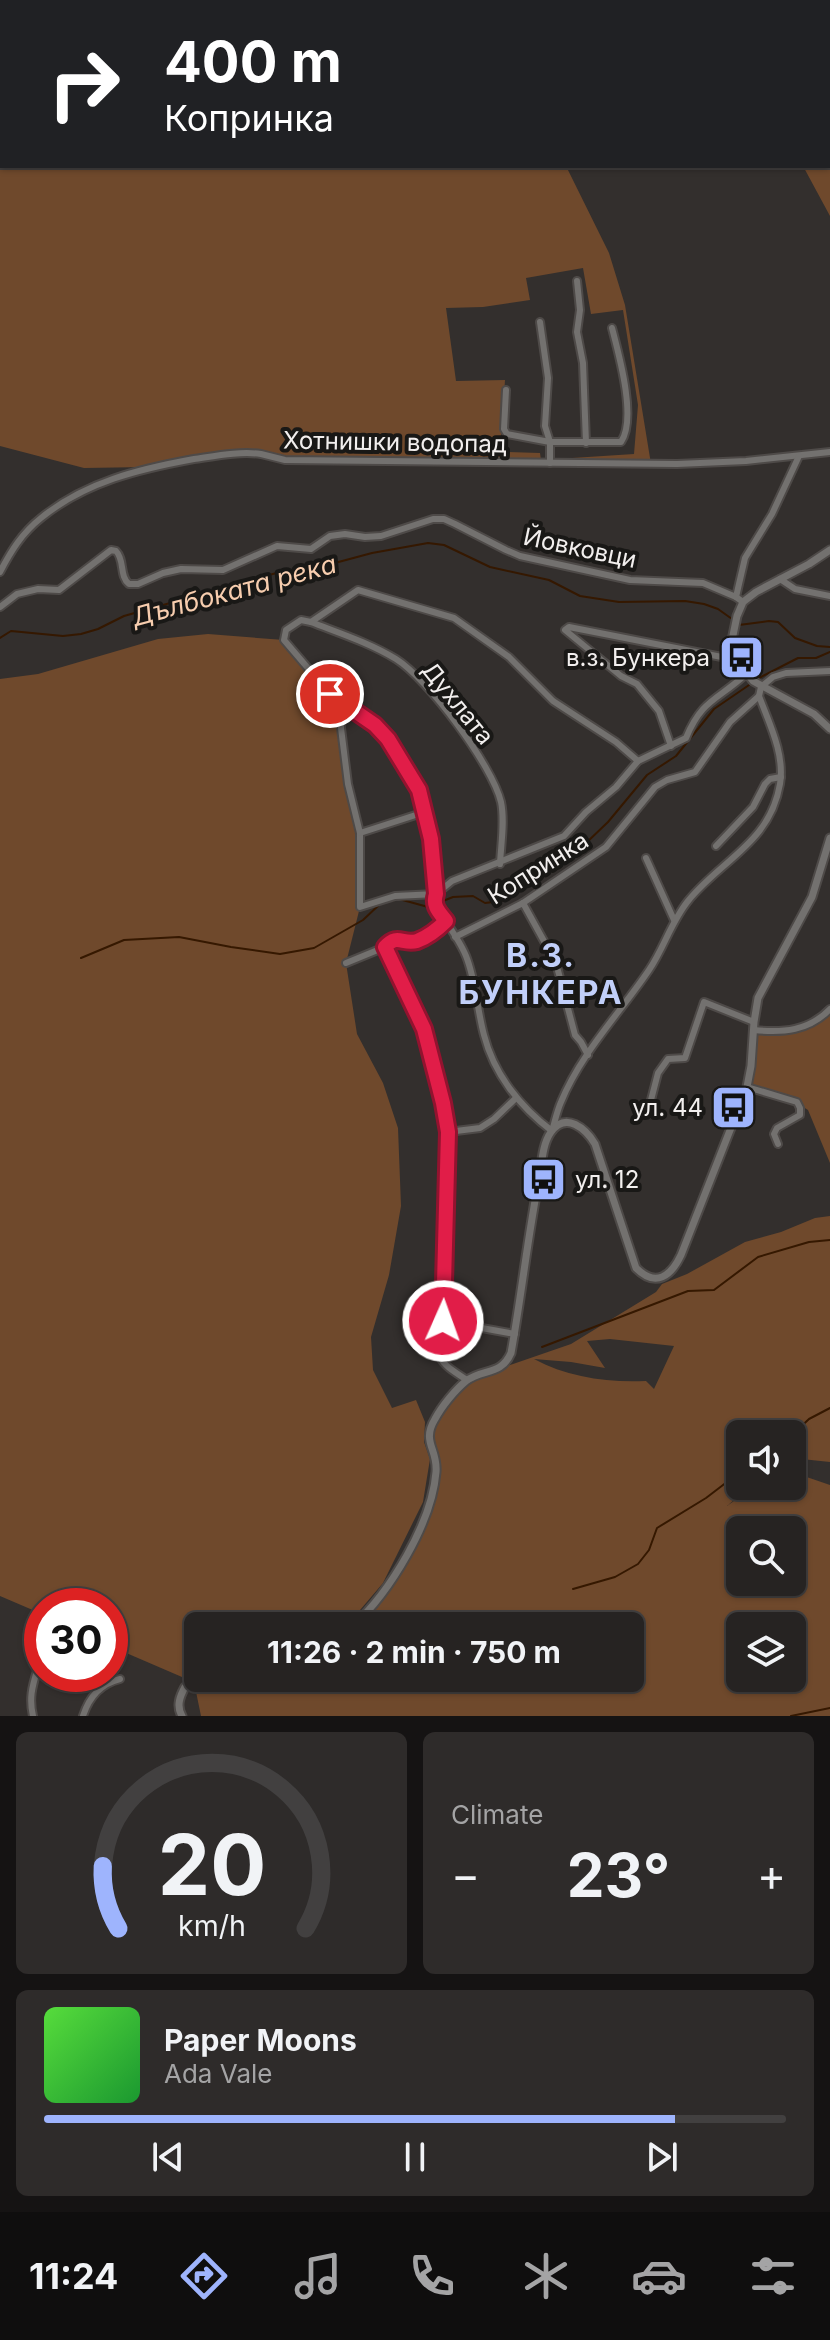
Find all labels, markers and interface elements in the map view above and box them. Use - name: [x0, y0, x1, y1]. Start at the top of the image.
- text: 400 m: [164, 28, 342, 96]
- icon: right: [32, 32, 136, 136]
- text: Копринка: [164, 96, 334, 140]
- street label: Хотнишки водопад: [283, 426, 507, 458]
- street label: Йовковци: [521, 521, 639, 574]
- water label: Дълбоката река: [127, 548, 340, 632]
- bus stop icon: в.з. Бункера: [717, 633, 765, 681]
- place label: в.з. Бункера: [566, 643, 710, 672]
- street label: Духлата: [416, 656, 500, 750]
- pin: [296, 660, 364, 728]
- icon: arrive: [308, 672, 352, 716]
- street label: Копринка: [482, 826, 594, 910]
- district label: В.З. БУНКЕРА: [458, 936, 624, 1012]
- bus stop icon: ул. 44: [710, 1083, 758, 1131]
- place label: ул. 44: [632, 1093, 703, 1122]
- bus stop icon: ул. 12: [520, 1155, 568, 1203]
- place label: ул. 12: [575, 1165, 639, 1194]
- position arrow: [401, 1279, 485, 1363]
- map controls: [726, 1420, 806, 1692]
- button: sound: [726, 1420, 806, 1500]
- button: search: [726, 1516, 806, 1596]
- speed limit sign: 30: [24, 1588, 128, 1692]
- button: layers: [726, 1612, 806, 1692]
- text: 11:26 · 2 min · 750 m: [267, 1634, 561, 1670]
- text: Climate: [451, 1799, 543, 1830]
- text: 20: [157, 1814, 266, 1915]
- text: 23°: [567, 1839, 670, 1911]
- text: −: [451, 1848, 480, 1902]
- text: +: [757, 1848, 786, 1902]
- text: km/h: [178, 1908, 245, 1943]
- text: Paper Moons: [164, 2022, 357, 2058]
- text: Ada Vale: [164, 2058, 272, 2089]
- icon: previous: [146, 2135, 190, 2179]
- icon: pause: [393, 2135, 437, 2179]
- icon: next: [640, 2135, 684, 2179]
- icon: directions: [176, 2248, 232, 2304]
- icon: music: [290, 2248, 346, 2304]
- icon: phone: [404, 2248, 460, 2304]
- icon: climate: [518, 2248, 574, 2304]
- icon: car: [631, 2248, 687, 2304]
- icon: filters: [745, 2248, 801, 2304]
- text: 11:24: [29, 2254, 118, 2298]

